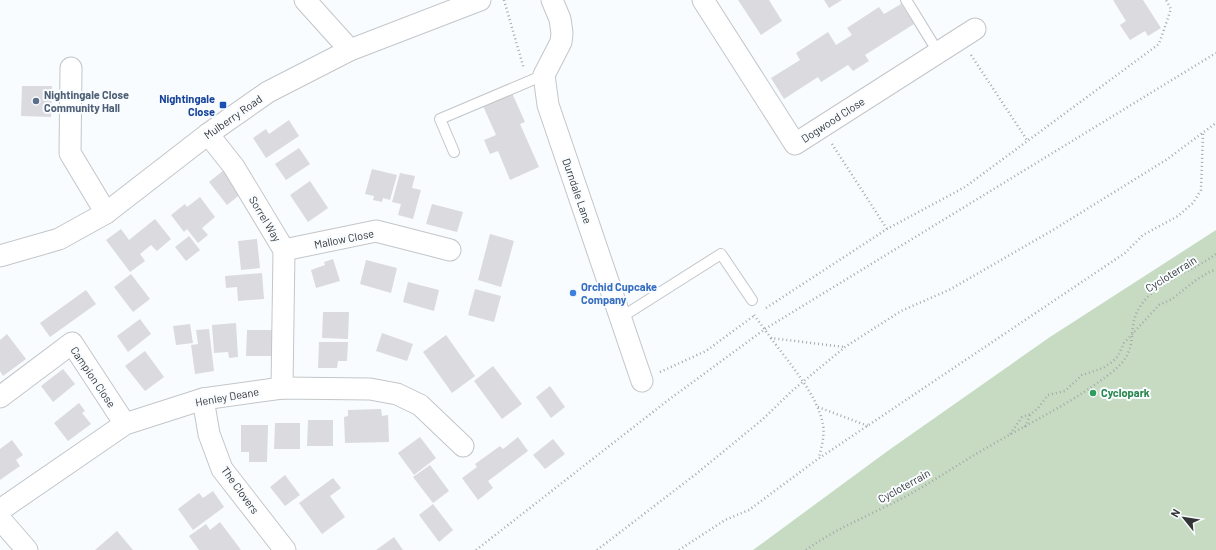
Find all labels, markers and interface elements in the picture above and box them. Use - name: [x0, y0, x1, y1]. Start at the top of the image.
- place label: Nightingale Close Community Hall: [44, 88, 129, 114]
- place label: Nightingale Close: [159, 92, 215, 118]
- street label: Mulberry Road: [201, 92, 264, 141]
- street label: Dogwood Close: [799, 94, 867, 145]
- marker: Nightingale Close Community Hall: [31, 96, 41, 106]
- marker: Nightingale Close: [218, 100, 228, 110]
- street label: Durndale Lane: [560, 156, 595, 225]
- street label: Sorrel Way: [247, 194, 284, 244]
- street label: Mallow Close: [313, 226, 375, 251]
- street label: Cycloterrain: [1143, 253, 1199, 294]
- place label: Orchid Cupcake Company: [581, 280, 657, 306]
- marker: Orchid Cupcake Company: [568, 288, 578, 298]
- street label: Campion Close: [68, 344, 119, 410]
- street label: Henley Deane: [194, 384, 260, 409]
- place label: Cyclopark: [1101, 386, 1150, 399]
- marker: Cyclopark: [1088, 388, 1098, 398]
- street label: The Clovers: [219, 464, 262, 516]
- street label: Cycloterrain: [875, 466, 932, 505]
- north arrow: [1164, 498, 1204, 538]
- text: N: [1167, 506, 1182, 519]

